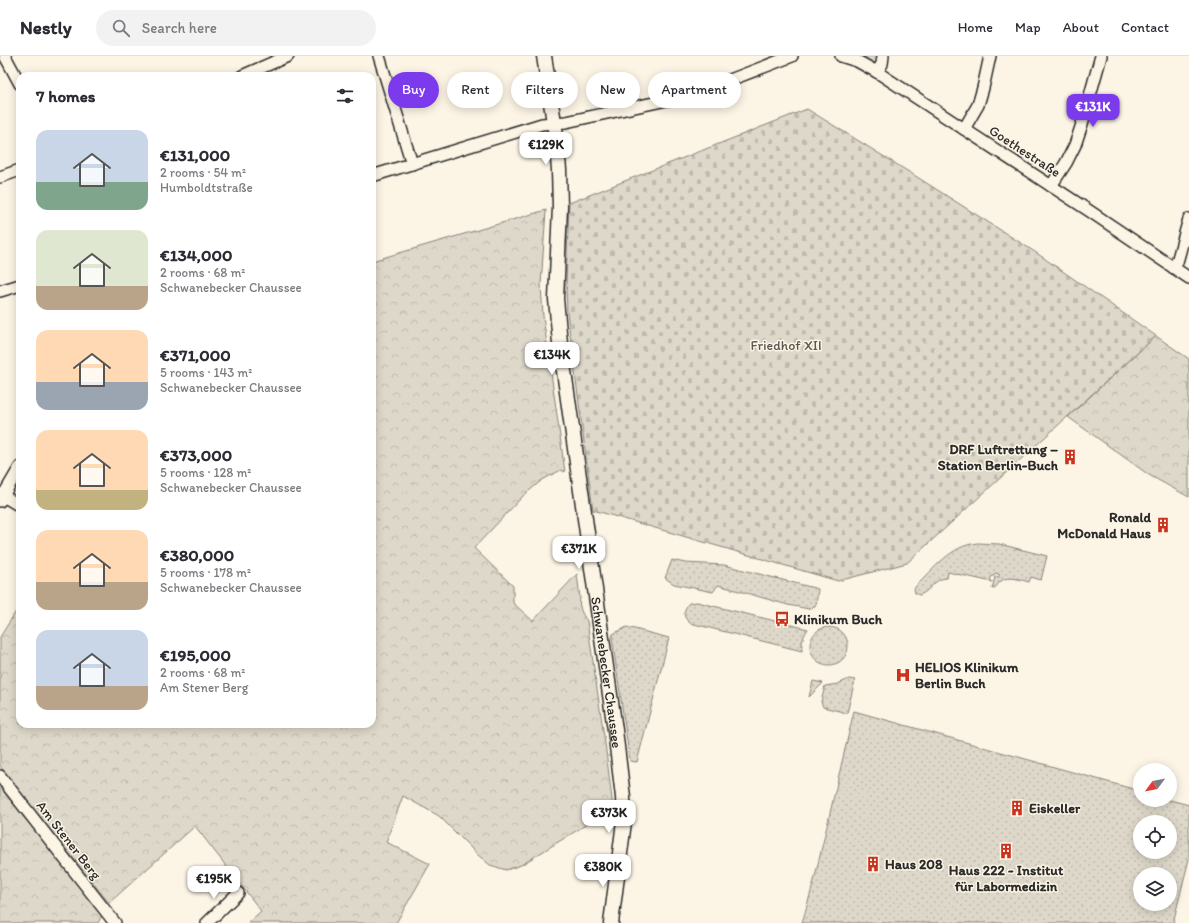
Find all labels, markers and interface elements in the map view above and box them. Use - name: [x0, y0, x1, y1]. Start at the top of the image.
- search box: [96, 10, 376, 46]
- text: Nestly: [20, 16, 72, 39]
- icon: search: [110, 17, 132, 39]
- text: Search here: [142, 19, 217, 37]
- text: Home: [958, 19, 993, 36]
- text: Map: [1015, 19, 1041, 36]
- text: About: [1063, 19, 1099, 36]
- text: Contact: [1121, 19, 1169, 36]
- chip: Buy: [388, 72, 439, 108]
- chip: Rent: [447, 72, 503, 108]
- chip: Filters: [511, 72, 578, 108]
- chip: New: [586, 72, 640, 108]
- chip: Apartment: [648, 72, 741, 108]
- icon: filters: [334, 85, 356, 107]
- text: 7 homes: [36, 86, 96, 106]
- pin: €131K: [1065, 94, 1121, 128]
- text: €131K: [1076, 99, 1110, 114]
- street label: Goethestraße: [986, 122, 1064, 181]
- pin: €129K: [518, 132, 574, 166]
- text: €129K: [528, 137, 564, 152]
- text: €131,000: [160, 145, 230, 165]
- icon: home: [68, 146, 116, 194]
- text: 2 rooms · 54 m²: [160, 165, 246, 180]
- text: Humboldtstraße: [160, 180, 253, 195]
- text: €134,000: [160, 245, 233, 265]
- icon: home: [68, 246, 116, 294]
- text: 2 rooms · 68 m²: [160, 265, 245, 280]
- text: Schwanebecker Chaussee: [160, 280, 302, 295]
- park label: Friedhof XII: [750, 337, 822, 354]
- pin: €134K: [524, 342, 580, 376]
- text: €371,000: [160, 345, 231, 365]
- icon: home: [68, 346, 116, 394]
- text: €134K: [534, 347, 570, 362]
- text: 5 rooms · 143 m²: [160, 365, 252, 380]
- text: Schwanebecker Chaussee: [160, 380, 302, 395]
- place label: DRF Luftrettung – Station Berlin-Buch: [938, 441, 1059, 474]
- text: €373,000: [160, 445, 232, 465]
- icon: home: [68, 446, 116, 494]
- building icon: DRF Luftrettung – Station Berlin-Buch: [1061, 448, 1079, 466]
- text: 5 rooms · 128 m²: [160, 465, 251, 480]
- text: Schwanebecker Chaussee: [160, 480, 302, 495]
- place label: Ronald McDonald Haus: [1057, 509, 1151, 542]
- building icon: Ronald McDonald Haus: [1154, 516, 1172, 534]
- pin: €371K: [551, 536, 607, 570]
- text: €371K: [561, 541, 597, 556]
- text: €380,000: [160, 545, 234, 565]
- icon: home: [68, 546, 116, 594]
- text: 5 rooms · 178 m²: [160, 565, 251, 580]
- text: Schwanebecker Chaussee: [160, 580, 302, 595]
- street label: Schwanebecker Chaussee: [587, 596, 625, 750]
- bus stop icon: Klinikum Buch: [773, 610, 791, 628]
- place label: Klinikum Buch: [794, 611, 883, 628]
- text: €195,000: [160, 645, 231, 665]
- icon: home: [68, 646, 116, 694]
- place label: HELIOS Klinikum Berlin Buch: [915, 659, 1019, 692]
- text: 2 rooms · 68 m²: [160, 665, 245, 680]
- hospital icon: HELIOS Klinikum Berlin Buch: [894, 666, 912, 684]
- text: Am Stener Berg: [160, 680, 248, 695]
- north arrow: [1133, 763, 1177, 807]
- map controls: [1133, 763, 1177, 911]
- street label: Am Stener Berg: [33, 798, 105, 884]
- building icon: Eiskeller: [1008, 799, 1026, 817]
- pin: €373K: [581, 800, 637, 834]
- place label: Eiskeller: [1029, 800, 1081, 817]
- text: €373K: [591, 805, 627, 820]
- button: locate: [1133, 815, 1177, 859]
- building icon: Haus 222 - Institut für Labormedizin: [997, 842, 1015, 860]
- pin: €380K: [575, 854, 631, 888]
- building icon: Haus 208: [864, 855, 882, 873]
- place label: Haus 208: [885, 856, 943, 873]
- text: €380K: [584, 859, 622, 874]
- place label: Haus 222 - Institut für Labormedizin: [949, 862, 1064, 895]
- pin: €195K: [186, 866, 242, 900]
- button: layers: [1133, 867, 1177, 911]
- text: €195K: [196, 871, 232, 886]

